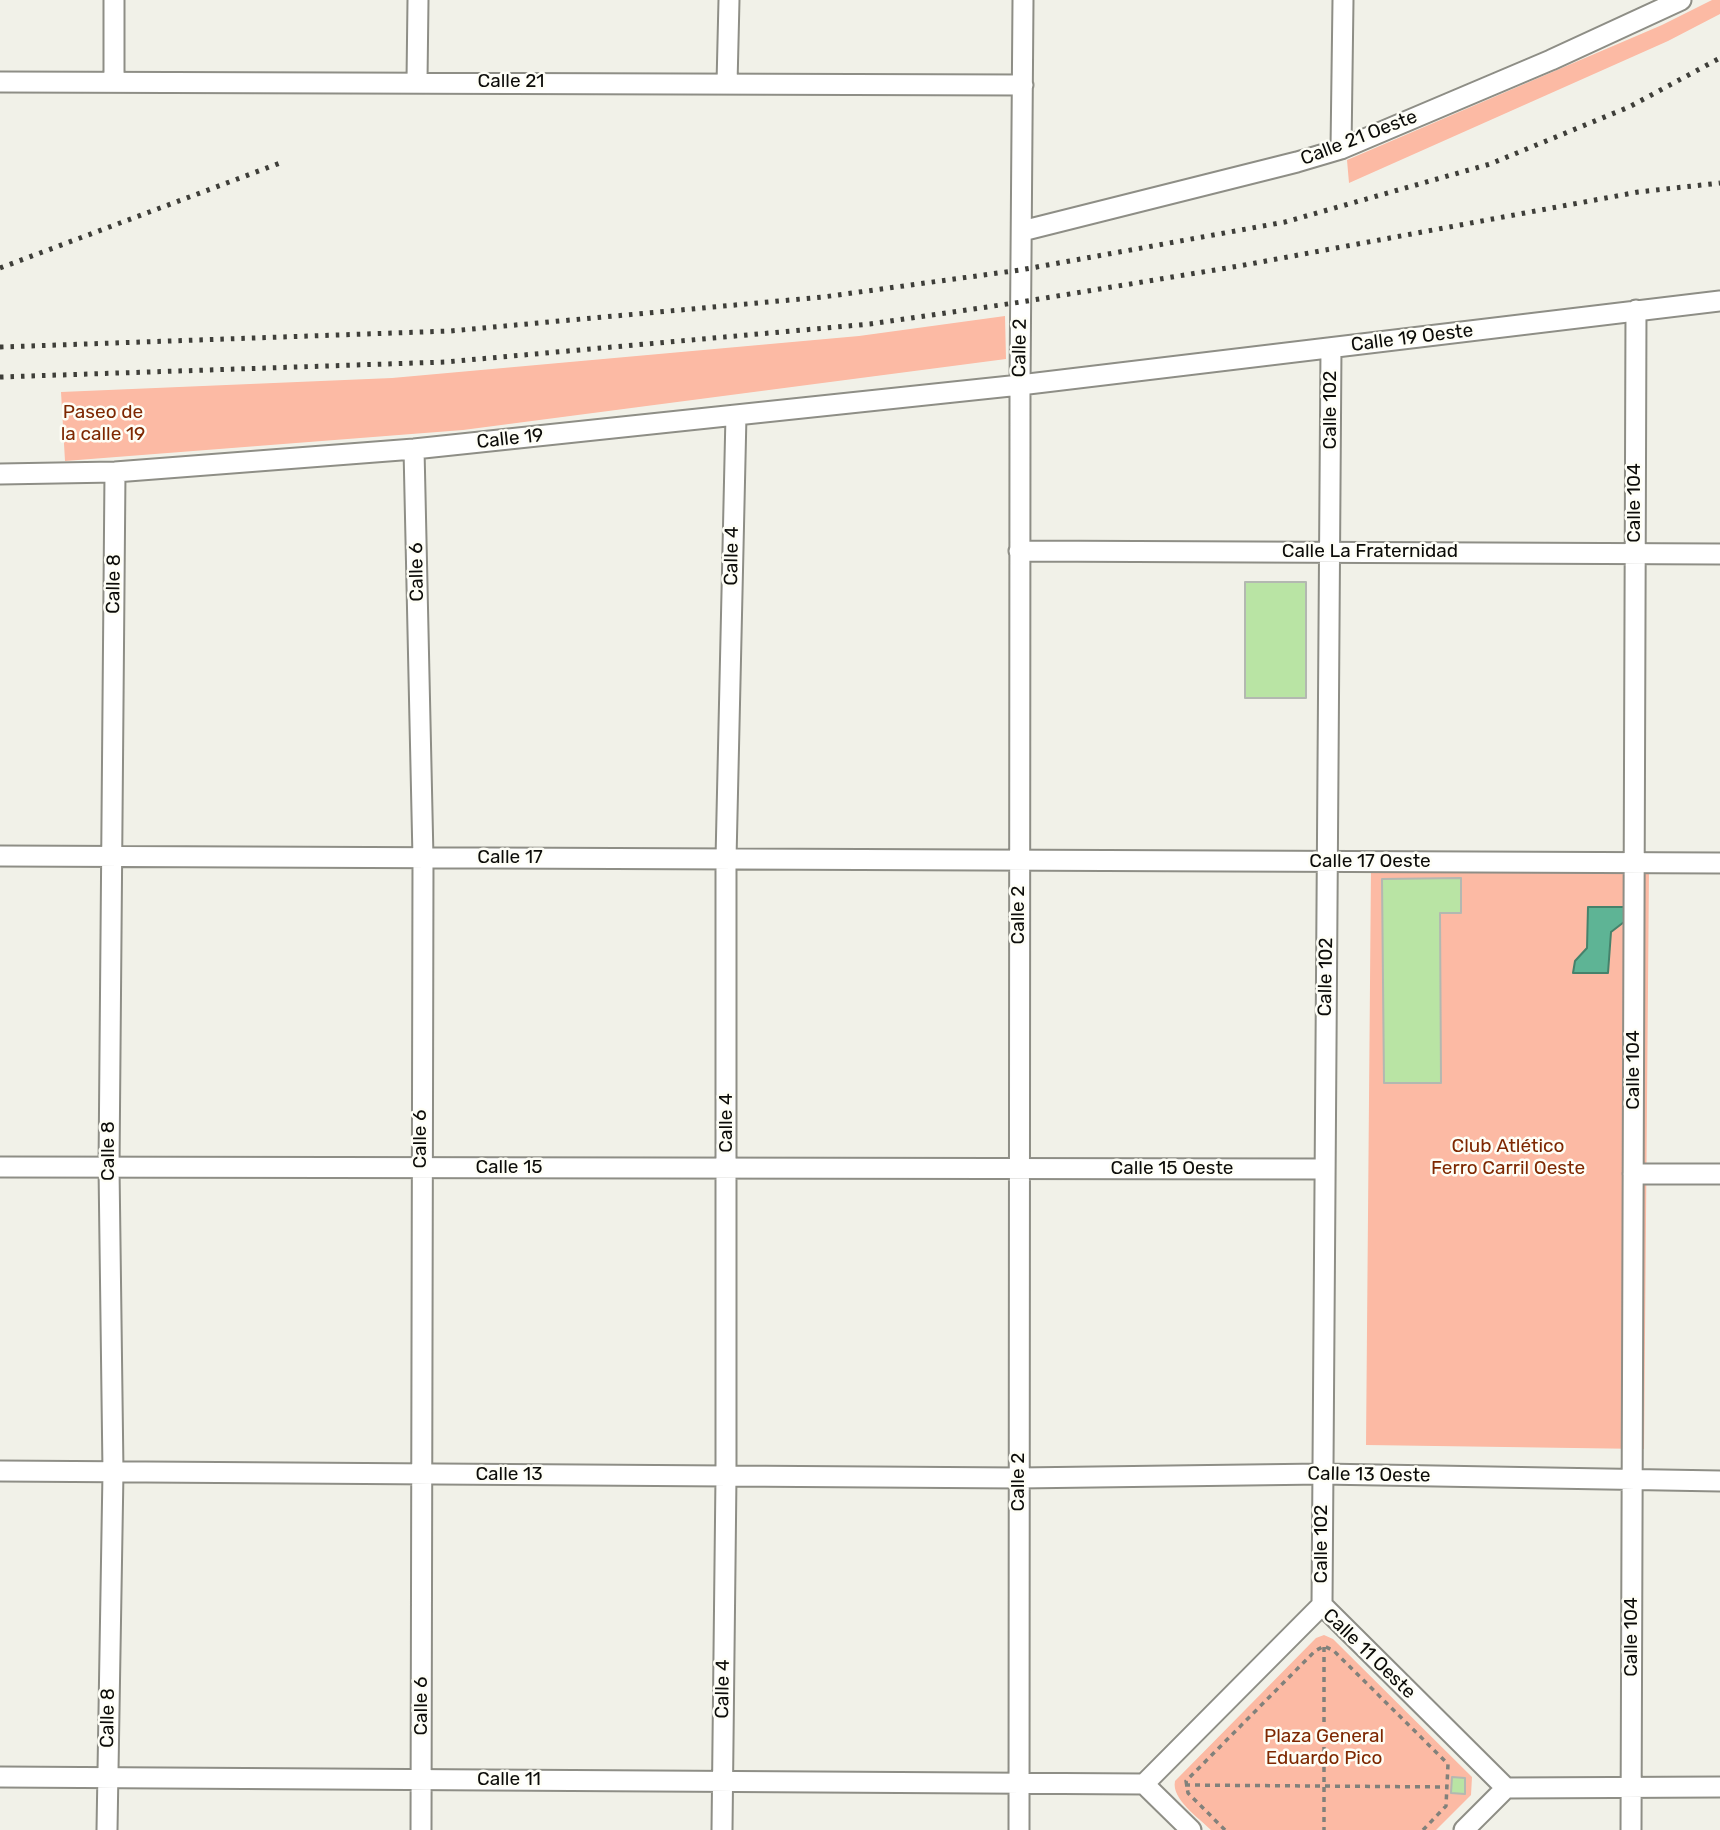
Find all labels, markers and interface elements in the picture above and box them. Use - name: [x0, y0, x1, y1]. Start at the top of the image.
- street label: Calle 21: [478, 71, 544, 93]
- street label: Calle 21 Oeste: [1298, 105, 1420, 171]
- street label: Calle 2: [1008, 318, 1032, 378]
- street label: Calle 19 Oeste: [1350, 319, 1474, 357]
- street label: Calle 102: [1320, 370, 1342, 450]
- park label: Paseo de la calle 19: [61, 402, 145, 446]
- street label: Calle 19: [475, 424, 545, 454]
- street label: Calle 104: [1624, 463, 1646, 543]
- street label: Calle 4: [720, 526, 744, 586]
- street label: Calle La Fraternidad: [1282, 541, 1458, 563]
- street label: Calle 6: [405, 542, 429, 602]
- street label: Calle 8: [102, 554, 126, 614]
- street label: Calle 17: [477, 847, 543, 869]
- street label: Calle 17 Oeste: [1309, 851, 1431, 873]
- street label: Calle 2: [1008, 886, 1030, 944]
- street label: Calle 102: [1314, 937, 1338, 1017]
- street label: Calle 104: [1623, 1030, 1645, 1110]
- street label: Calle 4: [716, 1093, 738, 1153]
- street label: Calle 6: [410, 1109, 432, 1169]
- street label: Calle 8: [98, 1121, 120, 1181]
- park label: Club Atlético Ferro Carril Oeste: [1431, 1136, 1585, 1180]
- street label: Calle 15: [475, 1157, 543, 1179]
- street label: Calle 15 Oeste: [1111, 1158, 1233, 1180]
- street label: Calle 2: [1008, 1453, 1030, 1511]
- street label: Calle 13 Oeste: [1307, 1463, 1431, 1487]
- street label: Calle 13: [475, 1464, 543, 1486]
- street label: Calle 102: [1311, 1504, 1333, 1584]
- street label: Calle 104: [1621, 1597, 1643, 1677]
- street label: Calle 11 Oeste: [1318, 1604, 1420, 1704]
- street label: Calle 4: [711, 1659, 735, 1719]
- street label: Calle 6: [411, 1676, 433, 1736]
- street label: Calle 8: [96, 1688, 120, 1748]
- park label: Plaza General Eduardo Pico: [1264, 1726, 1384, 1770]
- street label: Calle 11: [477, 1769, 541, 1791]

